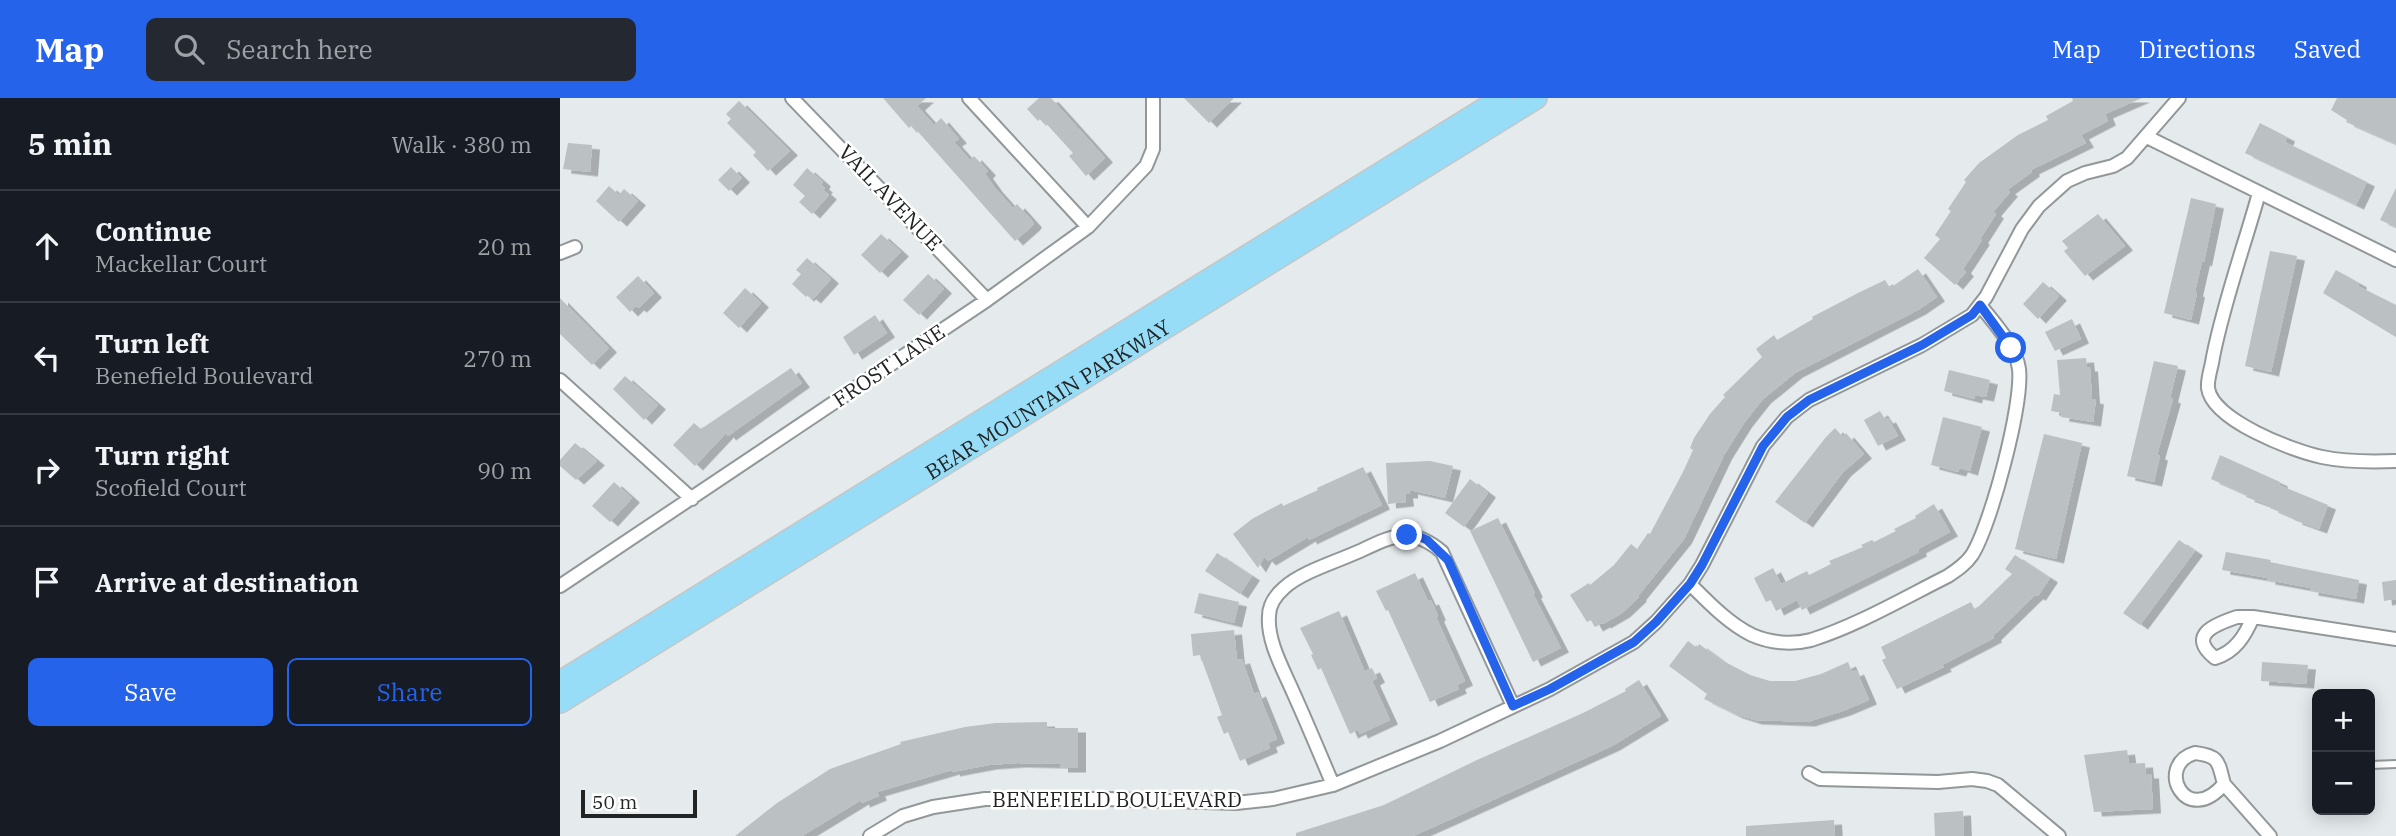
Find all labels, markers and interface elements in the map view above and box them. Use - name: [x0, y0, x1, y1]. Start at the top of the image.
- search box: [146, 18, 636, 81]
- text: Map: [35, 28, 104, 71]
- icon: search: [170, 30, 208, 68]
- text: Search here: [226, 32, 373, 66]
- text: Map: [2052, 33, 2101, 65]
- text: Directions: [2139, 33, 2256, 65]
- text: Saved: [2294, 33, 2361, 65]
- text: 5 min: [28, 124, 112, 163]
- text: Walk · 380 m: [391, 129, 532, 159]
- street label: VAIL AVENUE: [833, 138, 949, 257]
- text: Continue: [95, 214, 212, 248]
- icon: ahead: [28, 227, 66, 265]
- text: 20 m: [477, 231, 532, 261]
- text: Mackellar Court: [95, 248, 267, 278]
- street label: BEAR MOUNTAIN PARKWAY: [920, 313, 1175, 486]
- street label: FROST LANE: [827, 317, 950, 413]
- text: Turn left: [95, 326, 209, 360]
- route start: [1995, 332, 2026, 363]
- icon: left: [28, 339, 66, 377]
- text: 270 m: [463, 343, 532, 373]
- text: Benefield Boulevard: [95, 360, 313, 390]
- text: Turn right: [95, 438, 229, 472]
- icon: right: [28, 451, 66, 489]
- text: 90 m: [477, 455, 532, 485]
- text: Scofield Court: [95, 472, 247, 502]
- route end: [1391, 519, 1422, 550]
- icon: arrive: [28, 563, 66, 601]
- text: Arrive at destination: [95, 565, 359, 599]
- button: Save: [28, 658, 273, 726]
- button: Share: [287, 658, 532, 726]
- map controls: [2312, 689, 2375, 815]
- button: +: [2312, 689, 2375, 752]
- button: −: [2312, 752, 2375, 815]
- street label: BENEFIELD BOULEVARD: [992, 785, 1242, 813]
- scale bar: [581, 787, 696, 819]
- text: 50 m: [592, 790, 637, 814]

